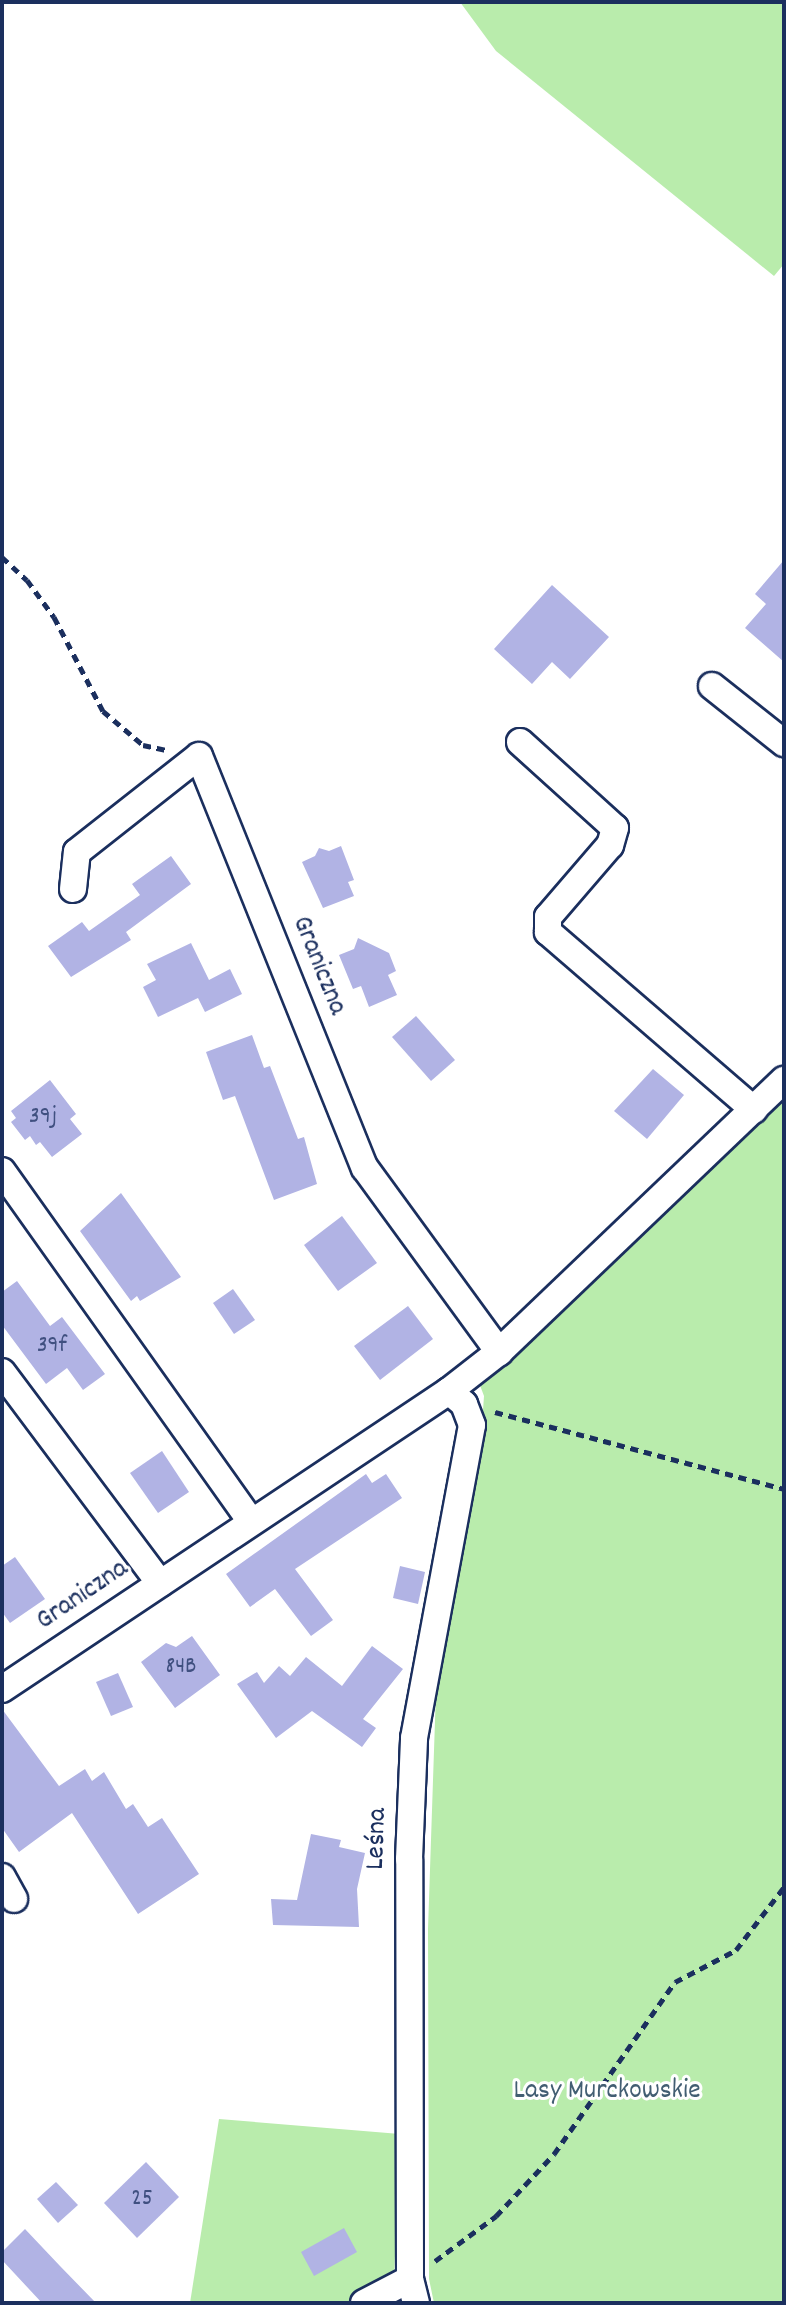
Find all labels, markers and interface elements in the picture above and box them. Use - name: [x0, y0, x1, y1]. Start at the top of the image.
- street label: Graniczna: [283, 912, 353, 1020]
- house number: 39j: [29, 1104, 57, 1132]
- house number: 39f: [37, 1333, 67, 1361]
- street label: Graniczna: [31, 1553, 135, 1639]
- house number: 84B: [166, 1654, 196, 1682]
- street label: Leśna: [360, 1807, 396, 1871]
- park label: Lasy Murckowskie: [514, 2075, 700, 2109]
- house number: 25: [131, 2186, 153, 2214]

